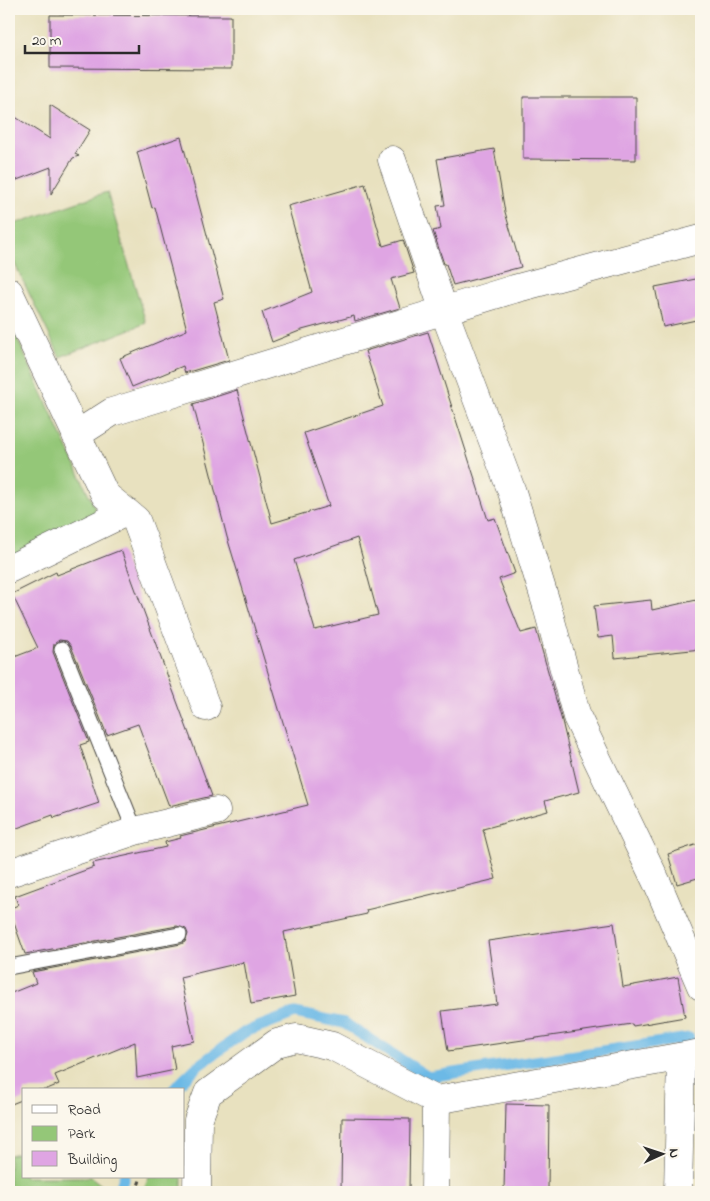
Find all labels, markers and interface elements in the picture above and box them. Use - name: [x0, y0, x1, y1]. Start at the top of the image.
- scale bar: [25, 22, 139, 54]
- text: 20 m: [32, 30, 62, 52]
- legend: [22, 1088, 185, 1178]
- text: Road: [68, 1099, 101, 1121]
- text: Park: [68, 1123, 96, 1145]
- north arrow: [638, 1128, 688, 1178]
- text: N: [663, 1148, 684, 1159]
- text: Building: [67, 1149, 117, 1172]

